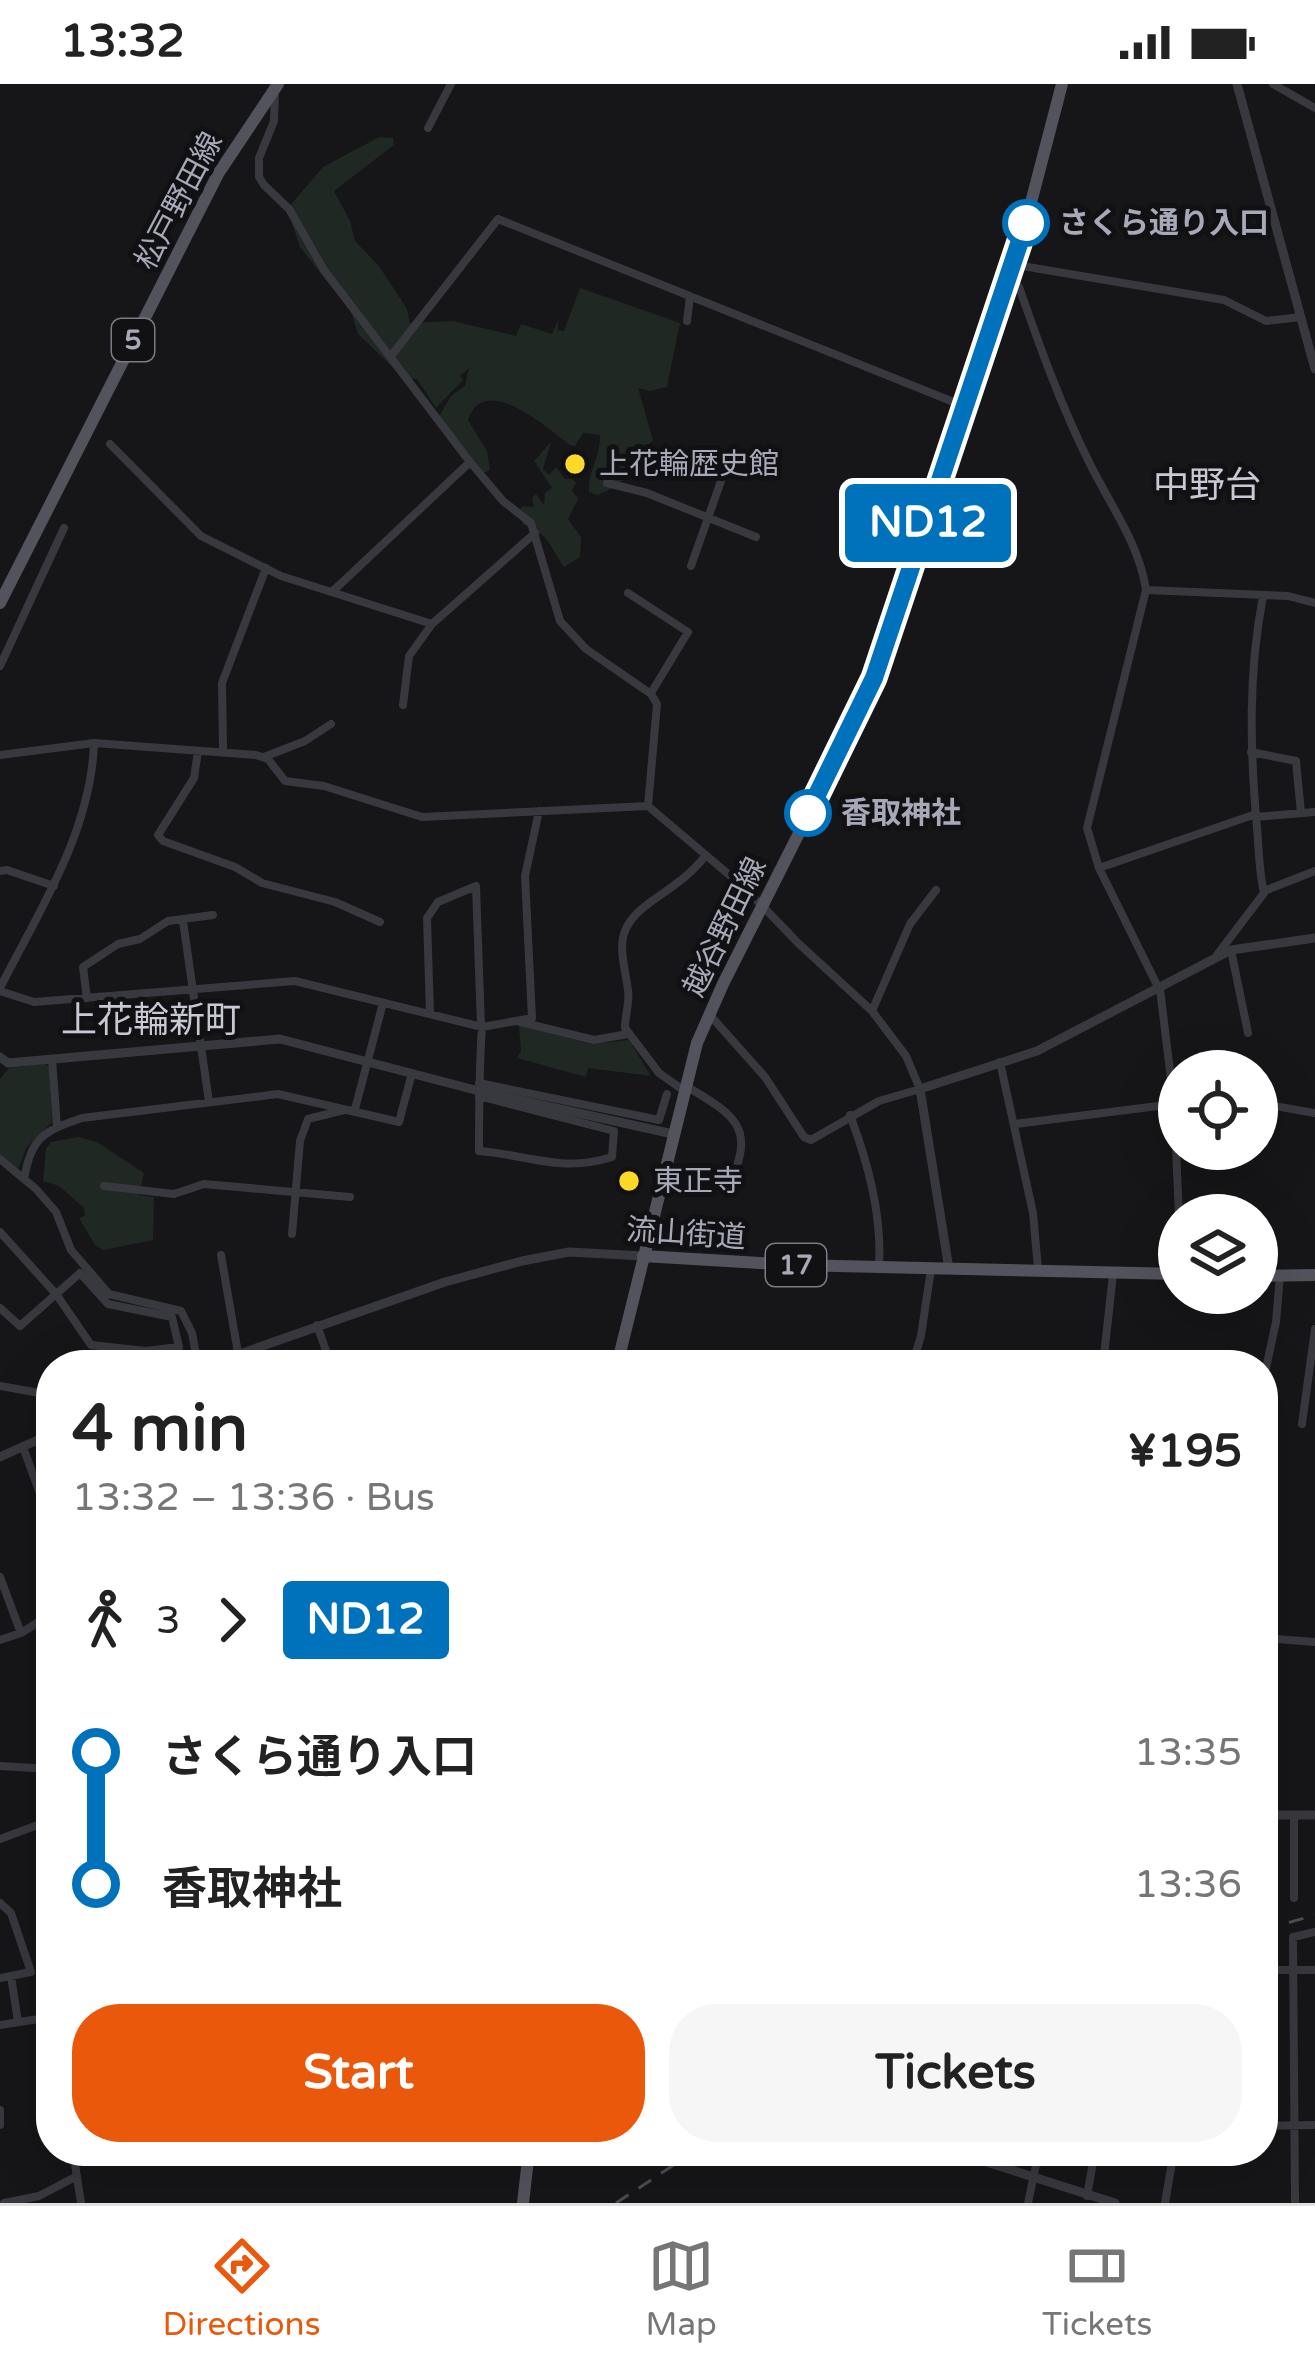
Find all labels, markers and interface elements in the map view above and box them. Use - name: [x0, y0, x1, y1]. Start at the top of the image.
- text: 13:32: [60, 15, 185, 69]
- street label: 松戸野田線: [127, 126, 231, 276]
- marker: さくら通り入口: [1004, 201, 1048, 245]
- place label: さくら通り入口: [1059, 205, 1269, 242]
- road number: 5: [112, 319, 154, 361]
- place label: 上花輪歴史館: [599, 446, 779, 483]
- marker: 上花輪歴史館: [562, 451, 588, 477]
- district label: 中野台: [1153, 464, 1261, 507]
- line badge: ND12: [844, 484, 1012, 562]
- text: ND12: [869, 497, 987, 548]
- marker: 香取神社: [786, 791, 830, 835]
- place label: 香取神社: [841, 795, 961, 832]
- street label: 越谷野田線: [675, 851, 775, 1003]
- district label: 上花輪新町: [61, 999, 241, 1042]
- map controls: [1158, 1050, 1278, 1314]
- button: locate: [1158, 1050, 1278, 1170]
- place label: 東正寺: [653, 1163, 743, 1200]
- marker: 東正寺: [616, 1168, 642, 1194]
- button: layers: [1158, 1194, 1278, 1314]
- street label: 流山街道: [625, 1211, 747, 1257]
- road number: 17: [766, 1244, 826, 1286]
- text: 4 min: [72, 1389, 248, 1469]
- text: ¥195: [1128, 1425, 1242, 1479]
- text: 13:32 – 13:36 · Bus: [72, 1474, 435, 1521]
- icon: walk: [72, 1587, 138, 1653]
- icon: forward: [199, 1587, 265, 1653]
- text: ND12: [307, 1594, 425, 1645]
- text: 3: [156, 1597, 181, 1644]
- text: 13:35: [1134, 1729, 1242, 1776]
- text: さくら通り入口: [162, 1731, 477, 1785]
- text: 13:36: [1134, 1861, 1242, 1908]
- text: 香取神社: [162, 1863, 342, 1917]
- button: Start: [72, 2004, 645, 2142]
- button: Tickets: [669, 2004, 1242, 2142]
- tab: Directions: [163, 2233, 320, 2344]
- tab: Map: [646, 2233, 717, 2344]
- tab: Tickets: [1042, 2233, 1152, 2344]

